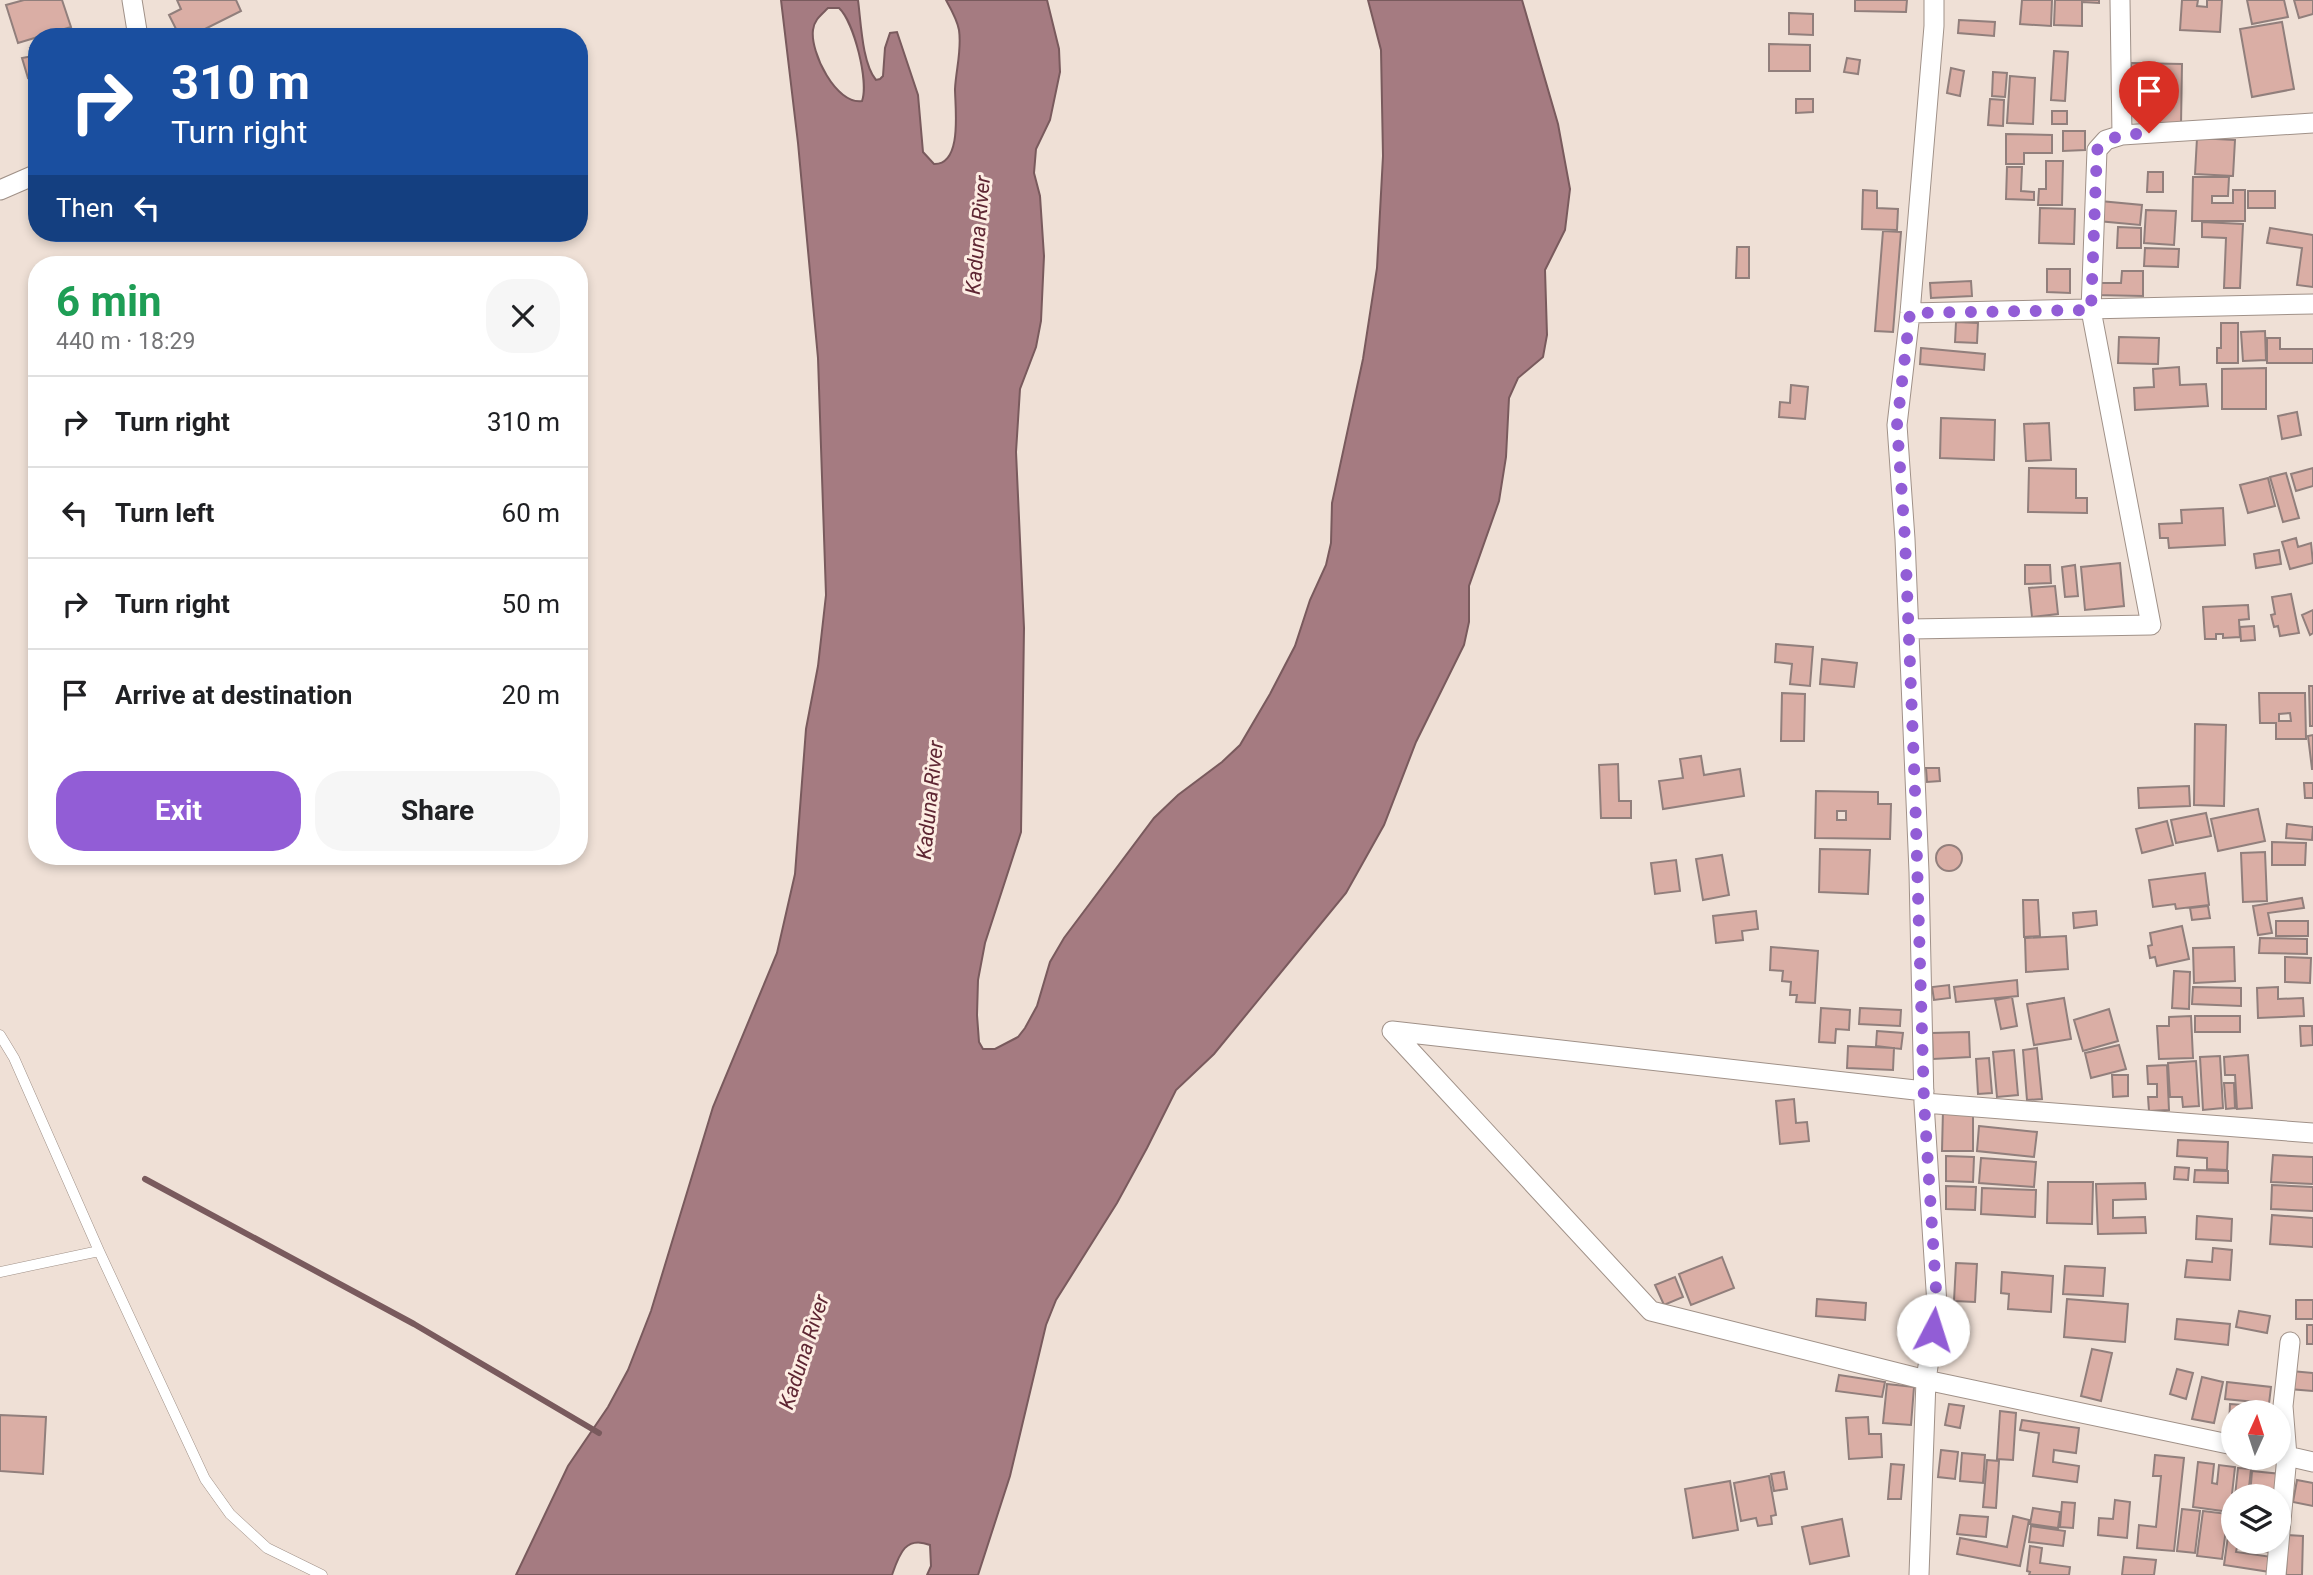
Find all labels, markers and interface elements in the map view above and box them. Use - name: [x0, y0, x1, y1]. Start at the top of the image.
- text: 310 m: [171, 54, 310, 111]
- icon: right: [56, 56, 147, 147]
- pin: [2119, 61, 2179, 133]
- icon: arrive: [2130, 72, 2168, 110]
- text: Turn right: [171, 113, 307, 151]
- water label: Kaduna River: [961, 174, 995, 295]
- icon: left: [128, 189, 166, 227]
- text: Then: [56, 193, 114, 223]
- text: 6 min: [56, 277, 162, 326]
- button: close: [486, 279, 560, 353]
- text: 440 m · 18:29: [56, 328, 195, 355]
- icon: right: [56, 403, 94, 441]
- text: Turn right: [115, 407, 230, 437]
- text: 310 m: [487, 407, 560, 437]
- icon: left: [56, 494, 94, 532]
- text: Turn left: [115, 498, 214, 528]
- text: 60 m: [502, 498, 560, 528]
- icon: right: [56, 585, 94, 623]
- text: Turn right: [115, 589, 230, 619]
- text: 50 m: [502, 589, 560, 619]
- icon: arrive: [56, 676, 94, 714]
- text: Arrive at destination: [115, 680, 352, 710]
- text: 20 m: [502, 680, 560, 710]
- water label: Kaduna River: [912, 738, 948, 860]
- button: Exit: [56, 771, 301, 851]
- button: Share: [315, 771, 560, 851]
- water label: Kaduna River: [774, 1291, 834, 1412]
- position arrow: [1896, 1293, 1970, 1367]
- north arrow: [2221, 1400, 2291, 1470]
- map controls: [2221, 1400, 2291, 1554]
- button: layers: [2221, 1484, 2291, 1554]

